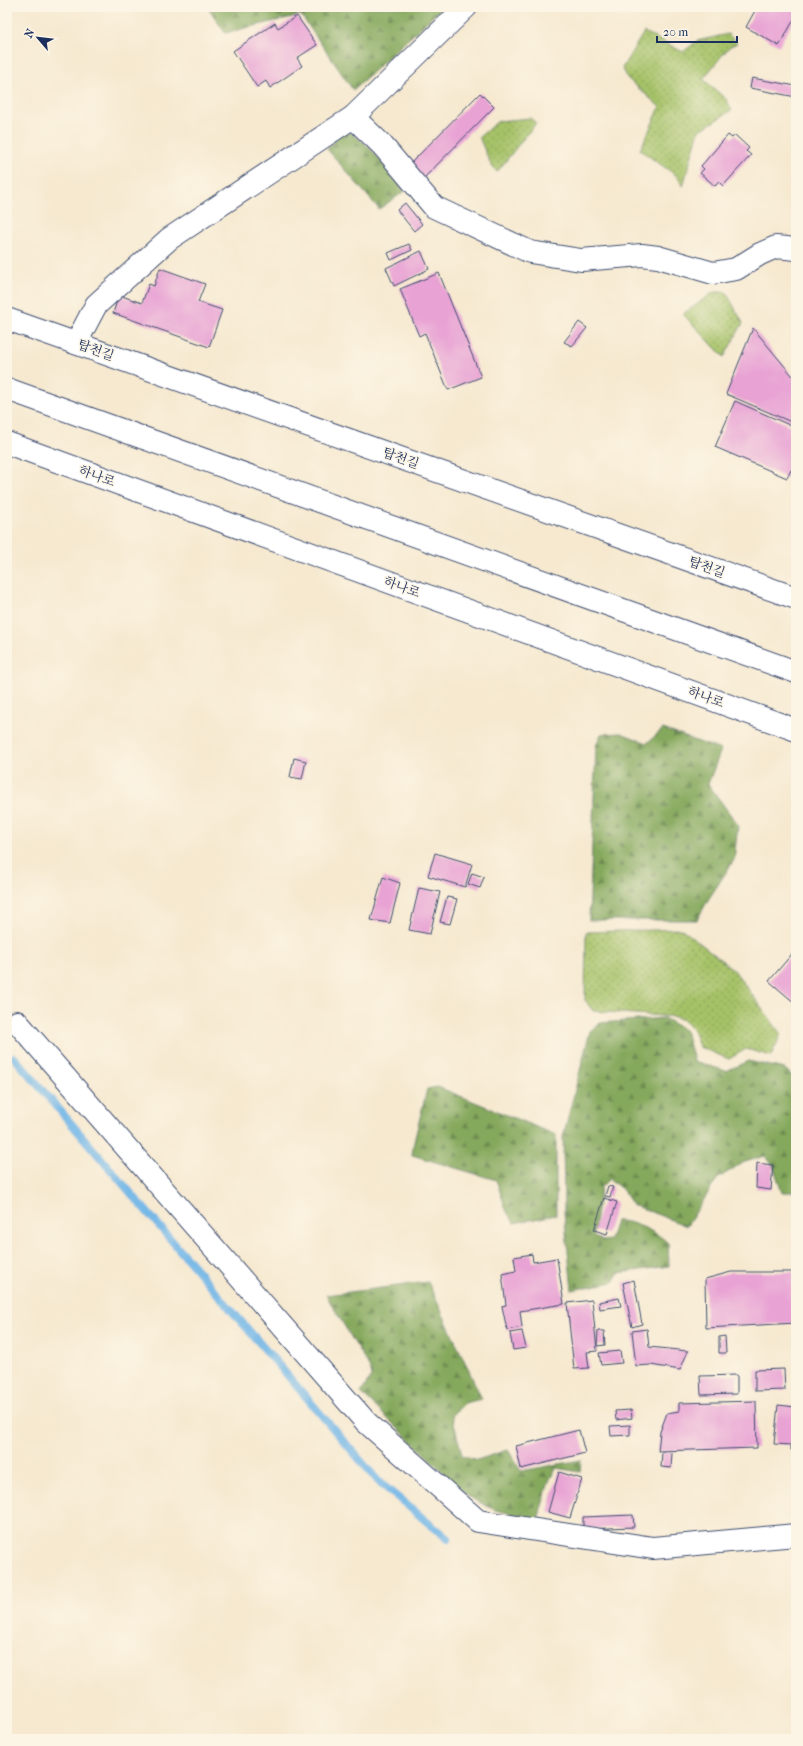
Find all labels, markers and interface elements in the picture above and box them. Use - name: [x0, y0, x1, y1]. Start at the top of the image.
- north arrow: [18, 18, 58, 58]
- scale bar: [657, 18, 737, 44]
- text: 20 m: [663, 25, 688, 39]
- text: N: [22, 26, 38, 40]
- street label: 탑천길: [76, 337, 116, 363]
- street label: 탑천길: [381, 445, 421, 471]
- street label: 하나로: [77, 463, 118, 490]
- street label: 탑천길: [687, 554, 727, 580]
- street label: 하나로: [382, 574, 423, 601]
- street label: 하나로: [686, 684, 727, 711]

